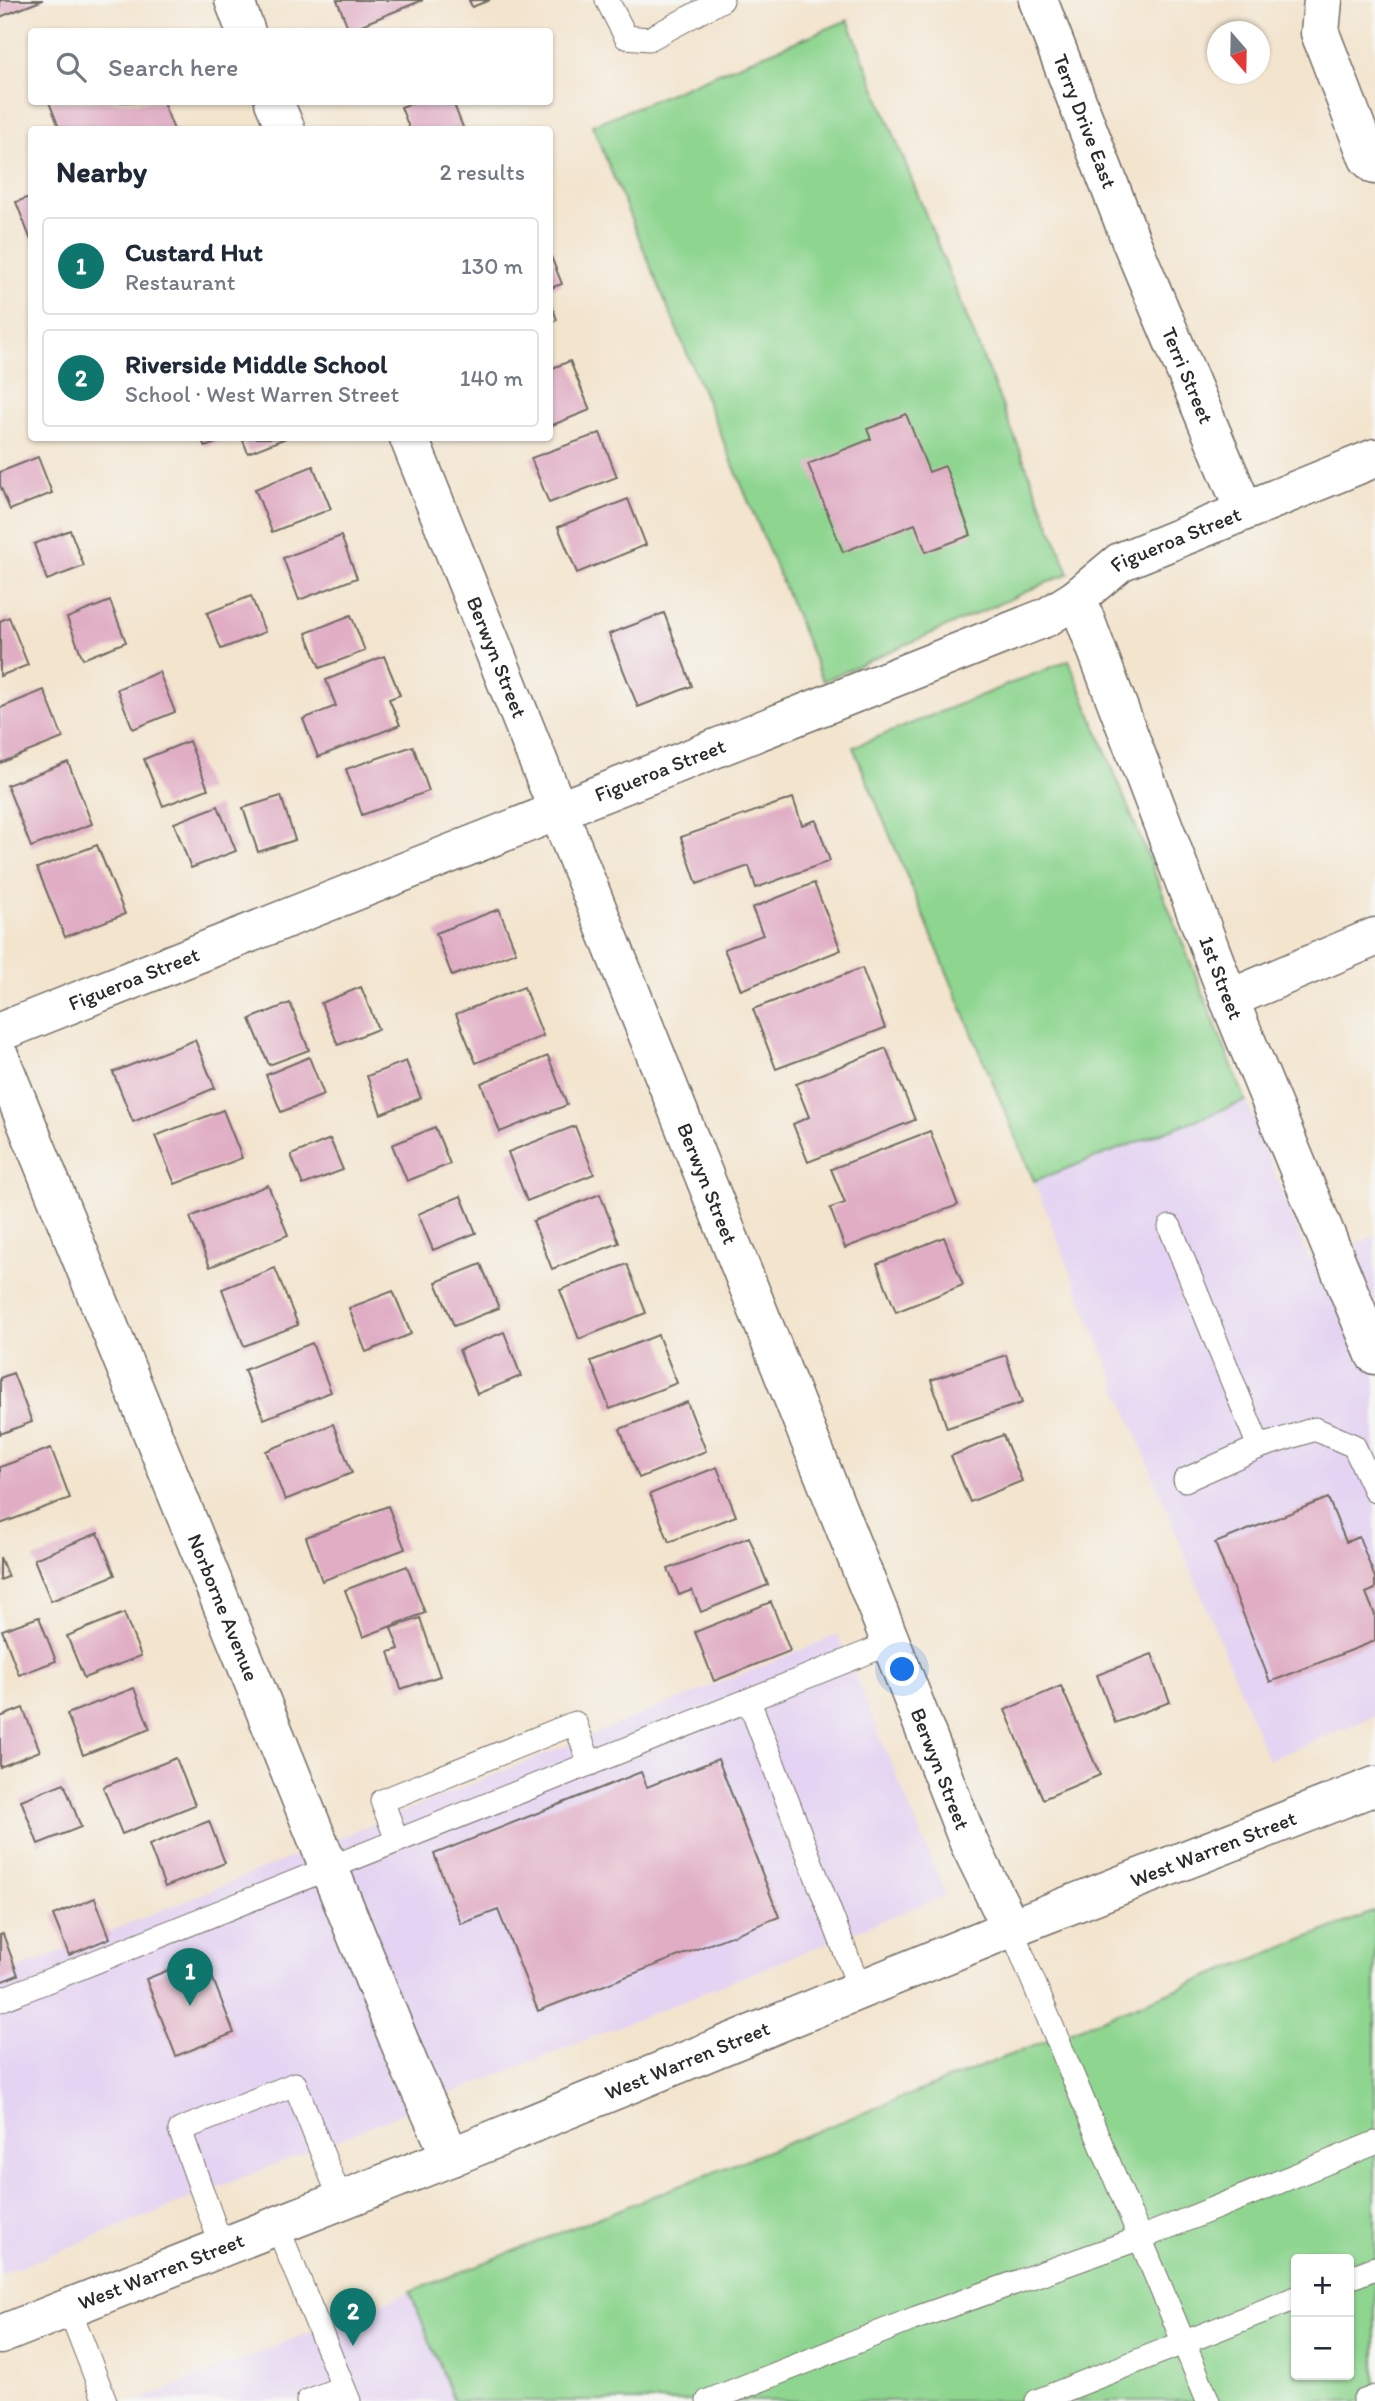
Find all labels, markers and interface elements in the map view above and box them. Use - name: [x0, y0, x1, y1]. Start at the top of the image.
- north arrow: [1207, 21, 1270, 84]
- search box: [28, 28, 553, 105]
- icon: search: [52, 48, 90, 86]
- street label: Terry Drive East: [1048, 50, 1123, 192]
- text: Search here: [108, 51, 238, 83]
- text: Nearby: [56, 153, 147, 190]
- text: 2 results: [439, 158, 525, 186]
- text: Custard Hut: [125, 236, 263, 268]
- text: 1: [76, 252, 86, 280]
- text: 130 m: [461, 252, 523, 280]
- text: Restaurant: [125, 268, 235, 296]
- street label: Terri Street: [1157, 323, 1219, 427]
- text: Riverside Middle School: [125, 348, 387, 380]
- text: 2: [75, 364, 87, 392]
- text: 140 m: [460, 364, 523, 392]
- text: School · West Warren Street: [125, 380, 399, 408]
- street label: Figueroa Street: [1105, 501, 1244, 577]
- street label: Berwyn Street: [462, 593, 533, 721]
- street label: Figueroa Street: [591, 733, 729, 807]
- street label: 1st Street: [1194, 932, 1249, 1023]
- street label: Figueroa Street: [65, 941, 203, 1016]
- street label: Berwyn Street: [672, 1119, 743, 1248]
- street label: Norborne Avenue: [183, 1530, 265, 1685]
- your location: [885, 1652, 919, 1686]
- street label: Berwyn Street: [906, 1704, 976, 1833]
- street label: West Warren Street: [1126, 1805, 1300, 1892]
- pin: 1: [167, 1948, 213, 2006]
- street label: West Warren Street: [601, 2015, 773, 2105]
- street label: West Warren Street: [74, 2227, 247, 2315]
- map controls: [1291, 2254, 1354, 2380]
- button: +: [1291, 2254, 1354, 2317]
- pin: 2: [330, 2288, 376, 2346]
- button: −: [1291, 2317, 1354, 2380]

